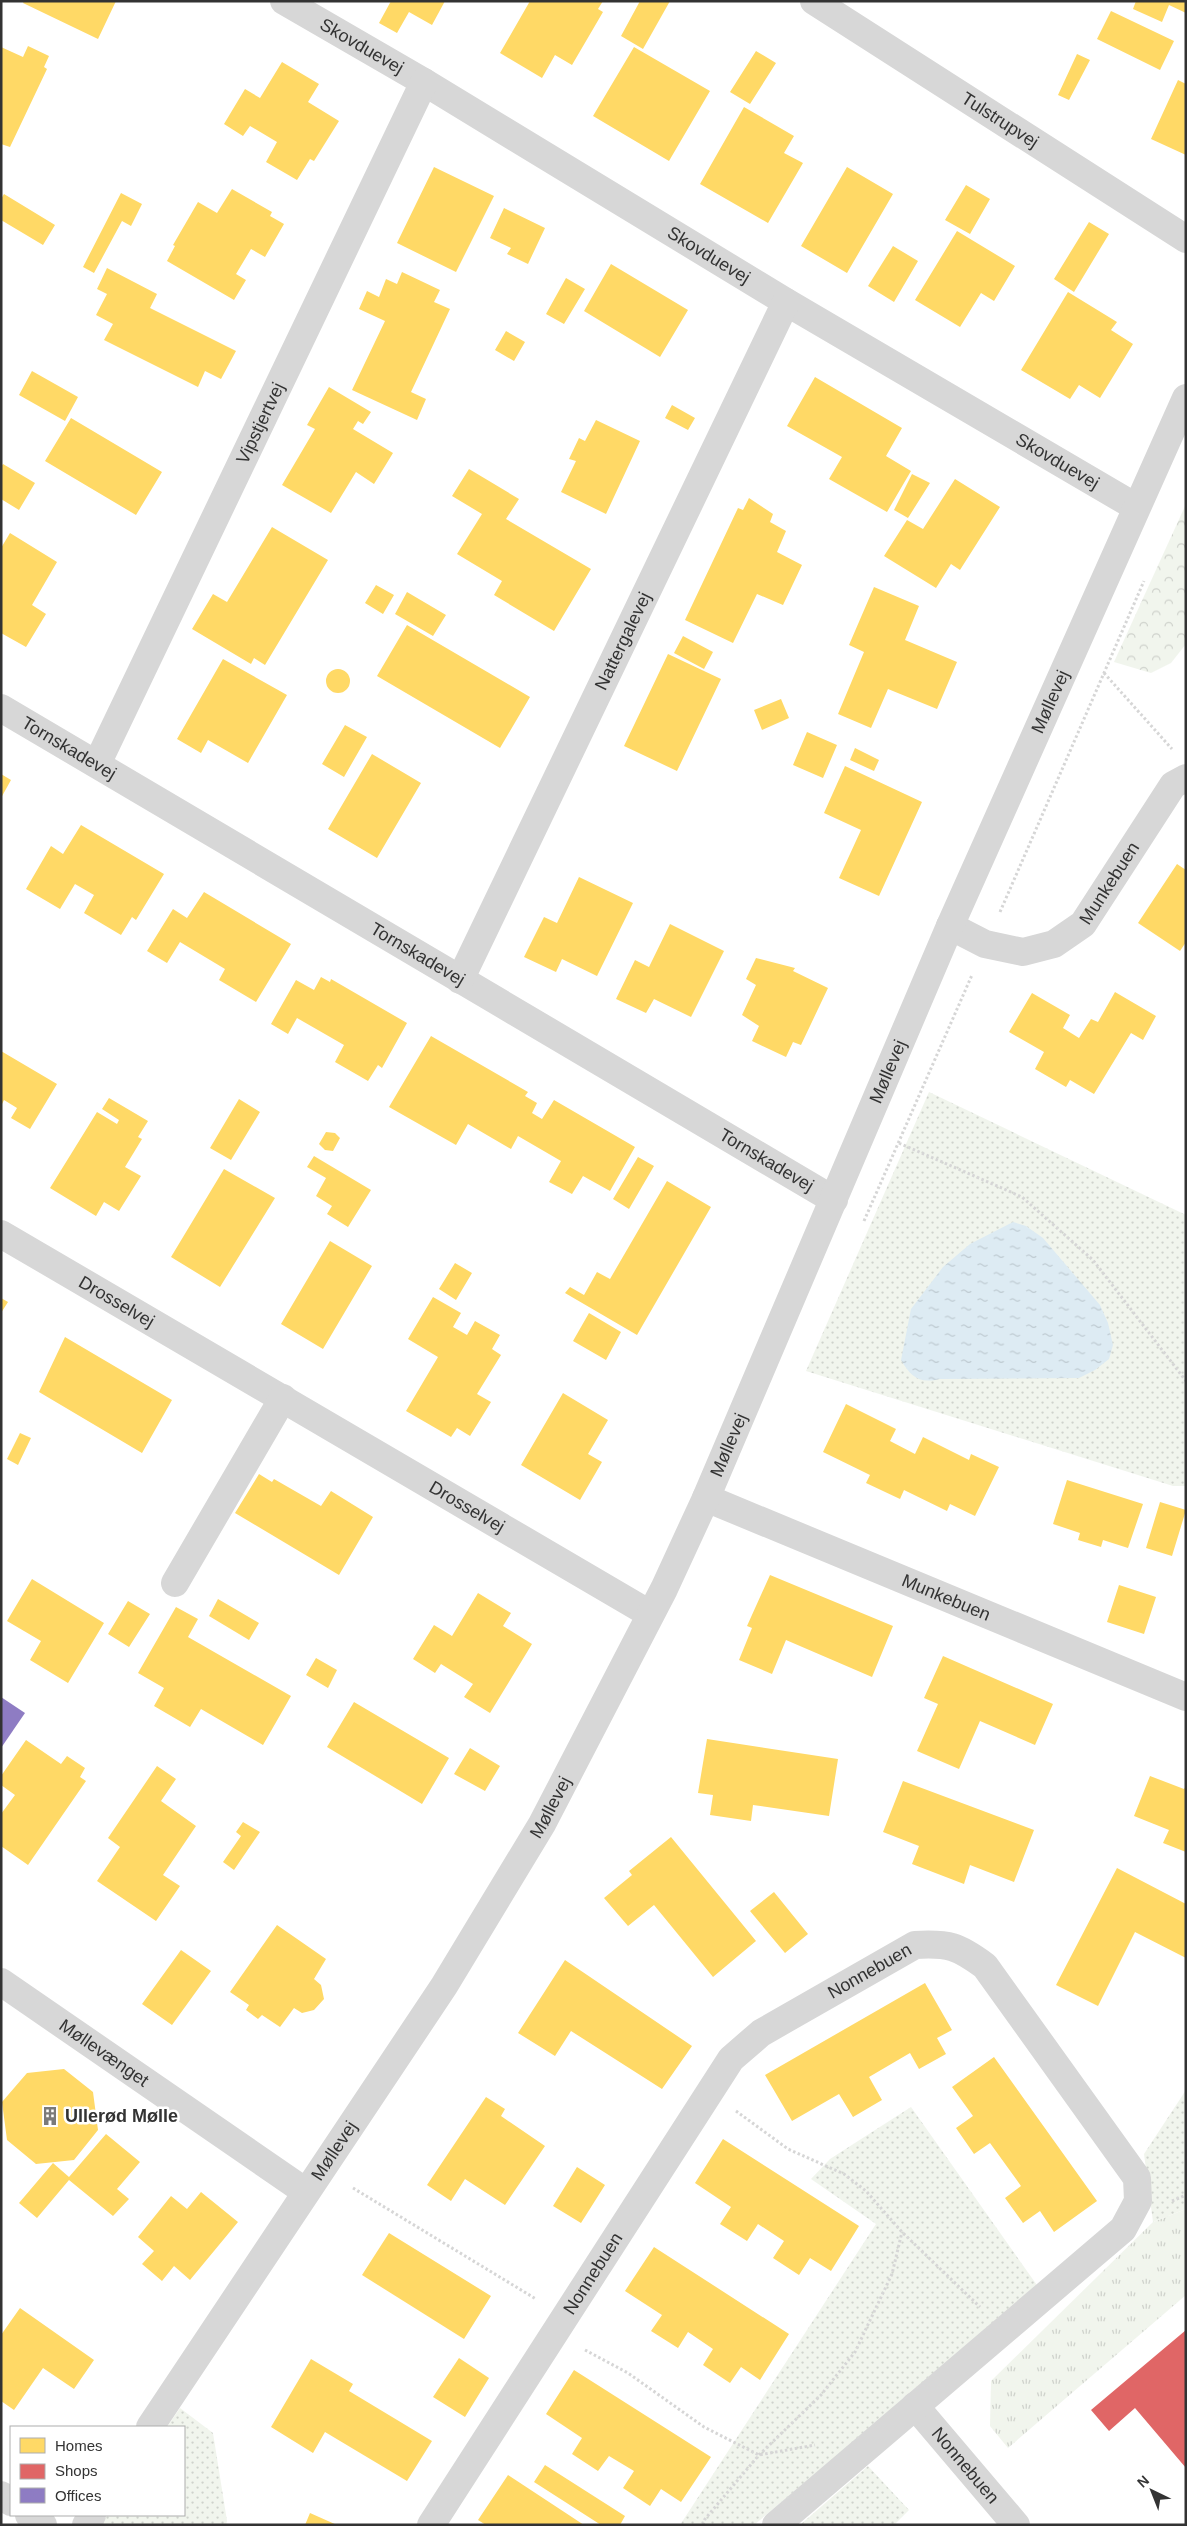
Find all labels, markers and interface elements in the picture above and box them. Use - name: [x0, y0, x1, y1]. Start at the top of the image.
- street label: Skovduevej: [317, 14, 407, 78]
- street label: Tulstrupvej: [958, 88, 1042, 152]
- street label: Skovduevej: [664, 222, 754, 288]
- street label: Vipstjertvej: [232, 379, 288, 467]
- street label: Skovduevej: [1012, 429, 1103, 493]
- street label: Nattergalevej: [591, 589, 655, 693]
- street label: Møllevej: [1027, 667, 1073, 736]
- street label: Tornskadevej: [18, 713, 120, 784]
- street label: Munkebuen: [1075, 838, 1143, 928]
- street label: Tornskadevej: [367, 919, 468, 990]
- street label: Møllevej: [866, 1037, 910, 1106]
- street label: Tornskadevej: [716, 1125, 817, 1196]
- street label: Drosselvej: [75, 1272, 158, 1332]
- street label: Møllevej: [706, 1410, 751, 1480]
- street label: Drosselvej: [426, 1477, 508, 1537]
- street label: Munkebuen: [899, 1570, 993, 1625]
- street label: Møllevej: [526, 1773, 575, 1842]
- street label: Nonnebuen: [824, 1939, 915, 2003]
- street label: Møllevænget: [55, 2015, 152, 2091]
- building icon: Ullerød Mølle: [39, 2105, 61, 2127]
- place label: Ullerød Mølle: [65, 2106, 178, 2126]
- street label: Møllevej: [307, 2117, 361, 2184]
- street label: Nonnebuen: [559, 2229, 626, 2318]
- street label: Nonnebuen: [928, 2423, 1003, 2507]
- legend: [10, 2426, 185, 2516]
- text: Homes: [55, 2437, 103, 2454]
- text: Shops: [55, 2462, 98, 2479]
- north arrow: [1127, 2466, 1177, 2516]
- text: N: [1134, 2472, 1152, 2491]
- text: Offices: [55, 2487, 101, 2504]

